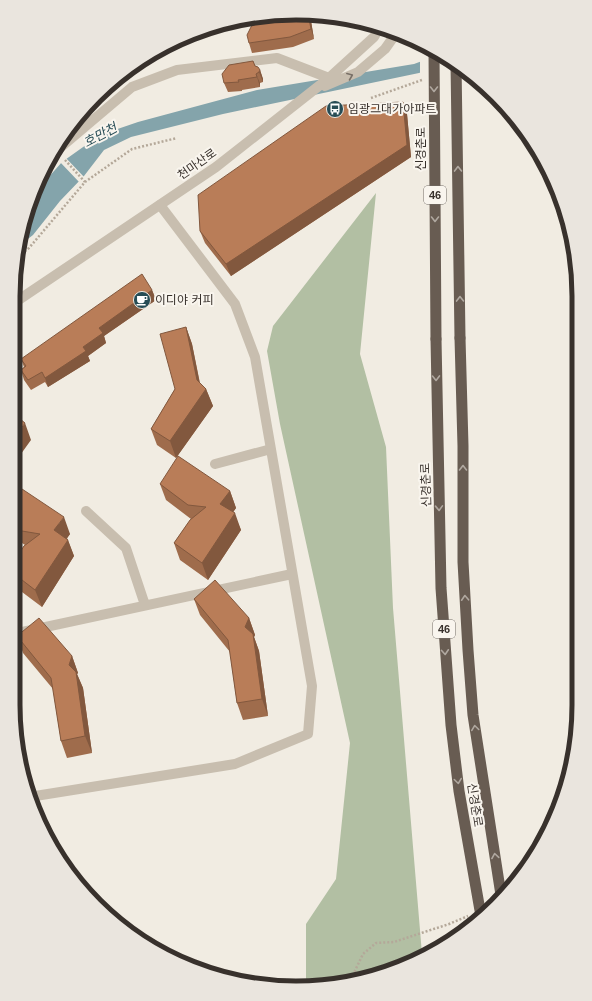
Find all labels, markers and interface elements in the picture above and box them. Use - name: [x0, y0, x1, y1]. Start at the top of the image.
- one-way arrow: [346, 72, 353, 80]
- one-way arrow: [430, 86, 438, 92]
- bus stop icon: 임광그대가아파트: [325, 99, 345, 119]
- place label: 임광그대가아파트: [348, 102, 436, 116]
- water label: 호만천: [81, 119, 120, 150]
- street label: 신경춘로: [414, 127, 428, 171]
- street label: 천마산로: [175, 146, 219, 182]
- one-way arrow: [453, 166, 462, 172]
- road number: 46: [424, 186, 446, 204]
- one-way arrow: [431, 216, 439, 222]
- cafe icon: 이디야 커피: [132, 290, 152, 310]
- place label: 이디야 커피: [155, 293, 214, 307]
- one-way arrow: [456, 296, 464, 302]
- one-way arrow: [432, 375, 441, 381]
- street label: 신경춘로: [418, 463, 434, 507]
- one-way arrow: [459, 465, 467, 471]
- one-way arrow: [435, 505, 444, 511]
- one-way arrow: [461, 595, 469, 601]
- road number: 46: [433, 620, 455, 638]
- one-way arrow: [441, 649, 450, 655]
- one-way arrow: [471, 725, 480, 731]
- one-way arrow: [453, 778, 462, 784]
- street label: 신경춘로: [465, 782, 485, 828]
- one-way arrow: [491, 853, 499, 859]

